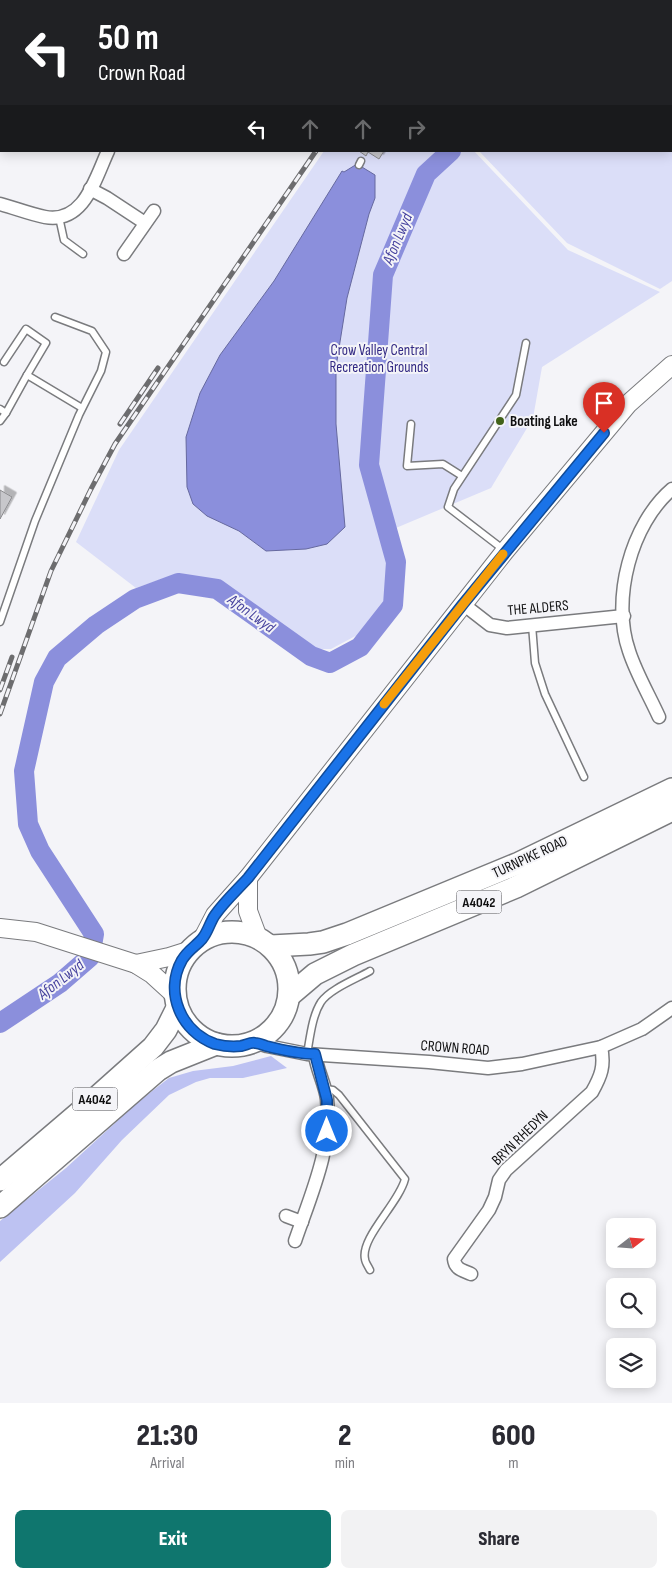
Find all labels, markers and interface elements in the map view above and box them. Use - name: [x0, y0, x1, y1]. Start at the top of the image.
- text: 50 m: [98, 17, 159, 60]
- icon: left: [15, 20, 80, 85]
- text: Crown Road: [98, 60, 186, 87]
- icon: left: [243, 115, 271, 143]
- icon: ahead: [296, 115, 324, 143]
- icon: ahead: [349, 115, 377, 143]
- icon: right: [402, 115, 430, 143]
- water label: Afon Lwyd: [378, 210, 417, 268]
- park label: Crow Valley Central Recreation Grounds: [329, 341, 429, 377]
- pin: [583, 382, 625, 433]
- icon: arrive: [590, 389, 618, 417]
- place label: Boating Lake: [510, 412, 578, 431]
- marker: Boating Lake: [494, 415, 506, 427]
- water label: Afon Lwyd: [223, 590, 279, 638]
- street label: THE ALDERS: [507, 596, 569, 620]
- street label: TURNPIKE ROAD: [489, 831, 571, 883]
- road number: A4042: [456, 890, 502, 914]
- water label: Afon Lwyd: [33, 956, 88, 1005]
- street label: CROWN ROAD: [420, 1036, 490, 1060]
- road number: A4042: [72, 1088, 118, 1110]
- position arrow: [300, 1104, 352, 1156]
- street label: BRYN RHEDYN: [488, 1106, 552, 1170]
- north arrow: [606, 1218, 656, 1268]
- map controls: [606, 1218, 656, 1388]
- button: search: [606, 1278, 656, 1328]
- button: layers: [606, 1338, 656, 1388]
- text: 21:30: [137, 1418, 198, 1454]
- text: 2: [338, 1418, 351, 1454]
- text: 600: [491, 1418, 535, 1454]
- text: Arrival: [150, 1454, 185, 1473]
- text: min: [335, 1454, 355, 1473]
- text: m: [508, 1454, 519, 1473]
- button: Exit: [15, 1510, 331, 1568]
- button: Share: [341, 1510, 657, 1568]

